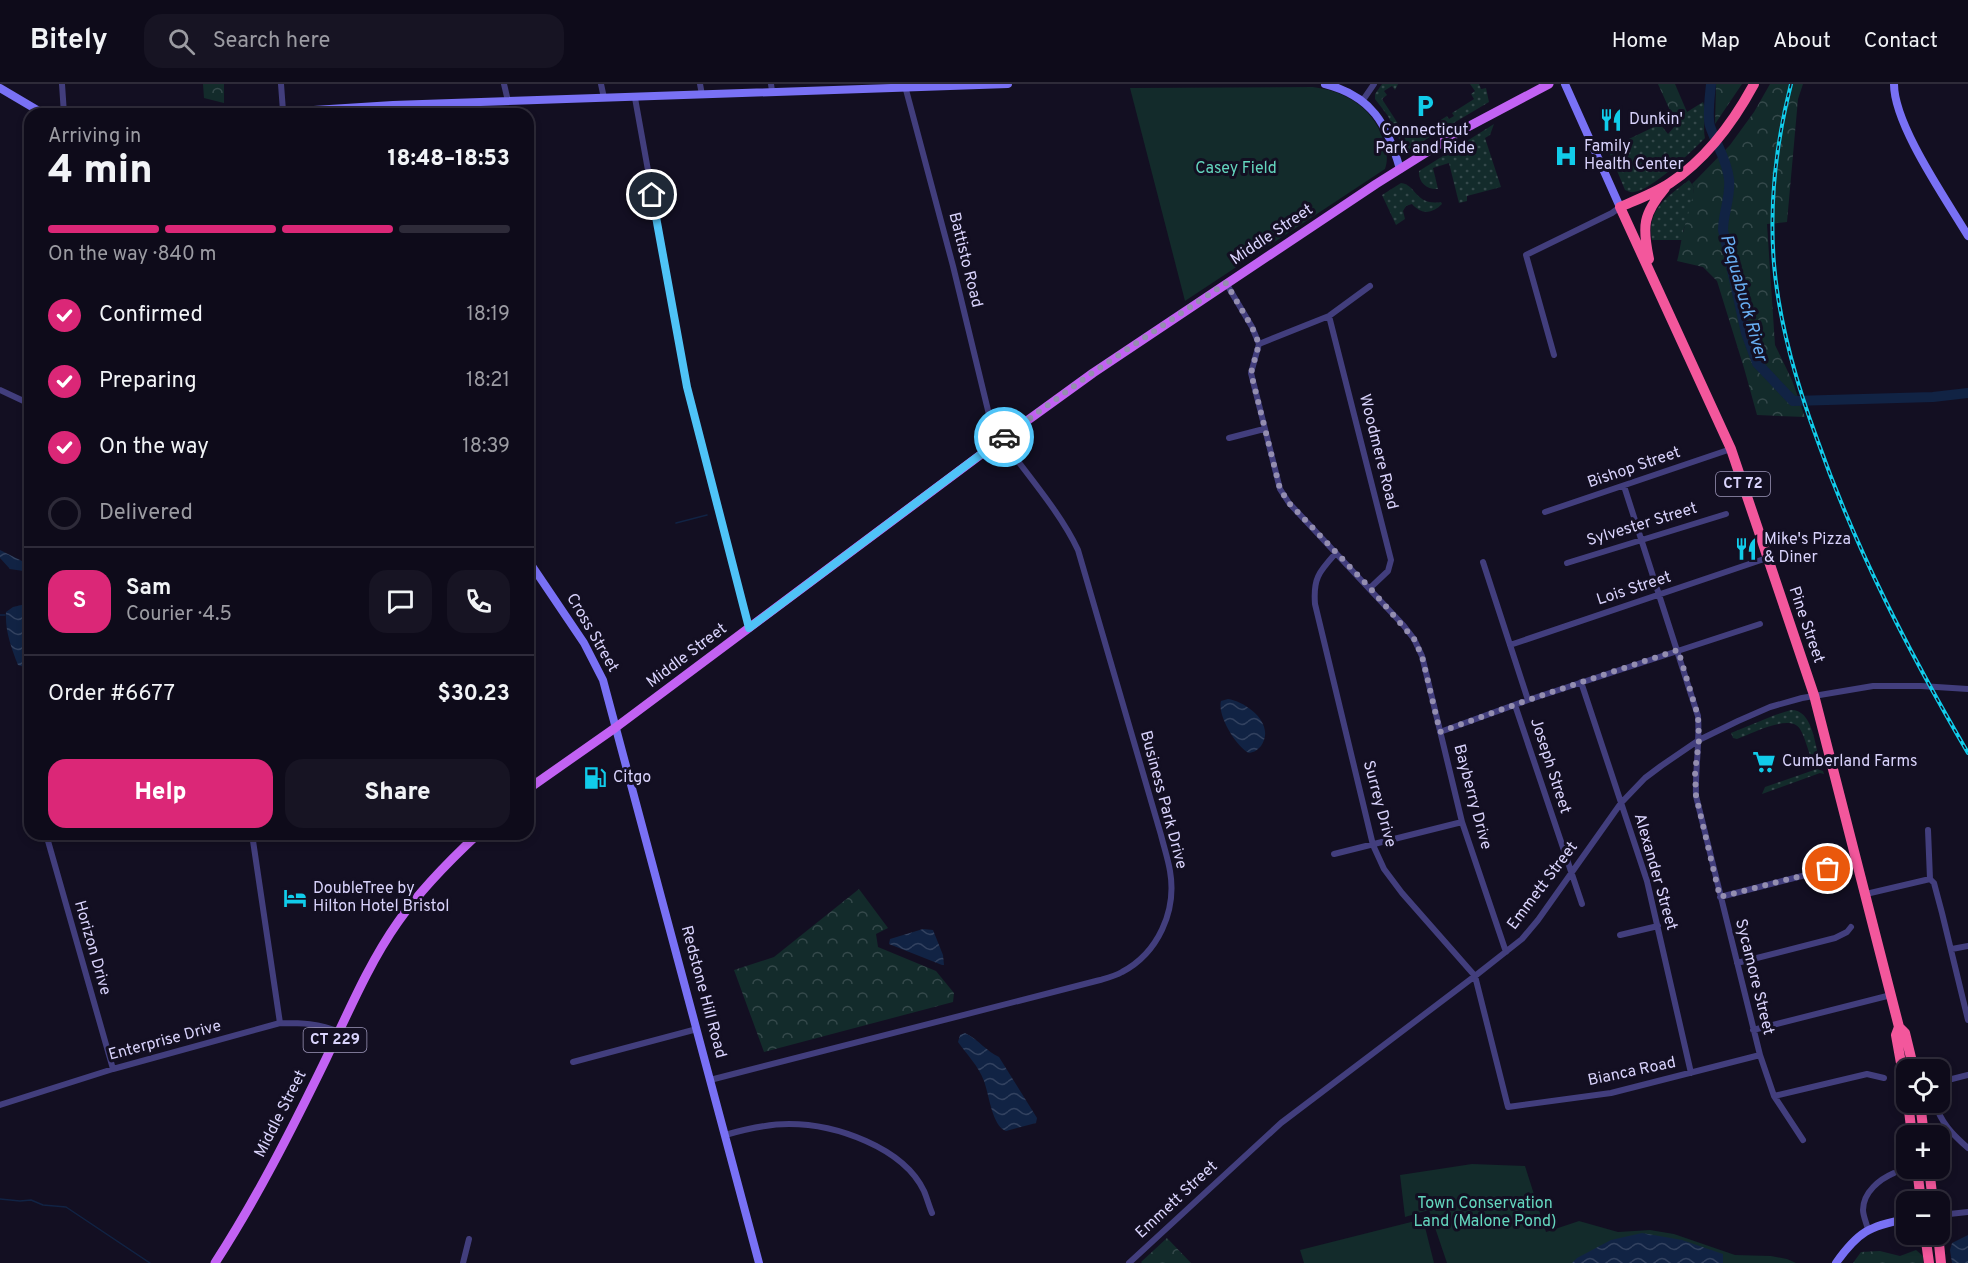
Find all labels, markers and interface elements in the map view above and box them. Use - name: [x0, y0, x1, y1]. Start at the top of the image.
- search box: [144, 14, 564, 68]
- text: Bitely: [30, 23, 108, 59]
- icon: search: [165, 25, 198, 58]
- text: Search here: [213, 28, 330, 55]
- text: Home: [1612, 28, 1668, 55]
- text: Map: [1701, 28, 1740, 55]
- text: About: [1773, 28, 1831, 55]
- text: Contact: [1864, 28, 1938, 55]
- parking icon: Connecticut Park and Ride: [1412, 93, 1438, 119]
- restaurant icon: Dunkin': [1598, 107, 1624, 133]
- place label: Dunkin': [1629, 110, 1683, 130]
- place label: Connecticut Park and Ride: [1375, 121, 1475, 159]
- text: Arriving in: [48, 124, 141, 150]
- place label: Family Health Center: [1584, 137, 1684, 175]
- hospital icon: Family Health Center: [1553, 143, 1579, 169]
- text: 18:48–18:53: [387, 146, 510, 173]
- text: 4 min: [48, 148, 153, 197]
- park label: Casey Field: [1195, 159, 1277, 179]
- pin: [626, 169, 677, 220]
- icon: home: [635, 178, 668, 211]
- street label: Middle Street: [1227, 200, 1317, 270]
- street label: Battisto Road: [944, 210, 986, 310]
- water label: Pequabuck River: [1714, 232, 1773, 366]
- text: On the way · 840 m: [48, 242, 217, 268]
- icon: check: [48, 299, 81, 332]
- text: Confirmed: [99, 302, 203, 329]
- text: 18:19: [466, 302, 510, 328]
- icon: check: [48, 365, 81, 398]
- text: Preparing: [99, 368, 197, 395]
- text: 18:21: [466, 368, 510, 394]
- street label: Woodmere Road: [1354, 392, 1402, 512]
- courier: [974, 407, 1034, 467]
- icon: car: [988, 421, 1021, 454]
- icon: check: [48, 431, 81, 464]
- text: On the way: [99, 434, 209, 461]
- text: 18:39: [462, 434, 510, 460]
- street label: Bishop Street: [1585, 443, 1683, 493]
- road number: CT 72: [1716, 472, 1770, 496]
- street label: Sylvester Street: [1584, 499, 1700, 551]
- text: Delivered: [99, 500, 193, 527]
- place label: Mike's Pizza & Diner: [1764, 530, 1851, 568]
- restaurant icon: Mike's Pizza & Diner: [1733, 536, 1759, 562]
- street label: Lois Street: [1594, 568, 1674, 610]
- button: chat: [369, 570, 432, 633]
- button: phone: [447, 570, 510, 633]
- text: Sam: [126, 575, 171, 602]
- street label: Pine Street: [1784, 584, 1828, 666]
- text: S: [73, 588, 86, 615]
- street label: Cross Street: [561, 590, 623, 676]
- text: Courier · 4.5: [126, 602, 232, 628]
- street label: Middle Street: [643, 619, 731, 693]
- text: Order #6677: [48, 681, 175, 708]
- text: $30.23: [437, 681, 510, 708]
- street label: Joseph Street: [1525, 716, 1575, 816]
- street label: Business Park Drive: [1135, 729, 1191, 871]
- street label: Bayberry Drive: [1448, 742, 1496, 852]
- supermarket icon: Cumberland Farms: [1751, 749, 1777, 775]
- place label: Cumberland Farms: [1782, 752, 1918, 772]
- street label: Surrey Drive: [1358, 758, 1400, 850]
- button: Help: [48, 759, 273, 828]
- button: Share: [285, 759, 510, 828]
- fuel station icon: Citgo: [582, 765, 608, 791]
- place label: Citgo: [613, 768, 651, 788]
- street label: Alexander Street: [1629, 811, 1681, 933]
- street label: Emmett Street: [1503, 838, 1583, 934]
- pin: [1802, 843, 1853, 894]
- icon: bag: [1811, 852, 1844, 885]
- place label: DoubleTree by Hilton Hotel Bristol: [313, 879, 449, 917]
- hotel icon: DoubleTree by Hilton Hotel Bristol: [282, 885, 308, 911]
- street label: Horizon Drive: [69, 898, 115, 998]
- street label: Sycamore Street: [1730, 917, 1778, 1037]
- street label: Redstone Hill Road: [676, 924, 730, 1060]
- street label: Enterprise Drive: [106, 1016, 224, 1066]
- road number: CT 229: [304, 1028, 366, 1052]
- street label: Bianca Road: [1586, 1053, 1678, 1091]
- map controls: [1896, 1059, 1950, 1245]
- button: locate: [1896, 1059, 1950, 1113]
- street label: Middle Street: [250, 1067, 312, 1161]
- button: +: [1896, 1125, 1950, 1179]
- street label: Emmett Street: [1132, 1157, 1222, 1243]
- button: −: [1896, 1191, 1950, 1245]
- park label: Town Conservation Land (Malone Pond): [1413, 1194, 1557, 1232]

